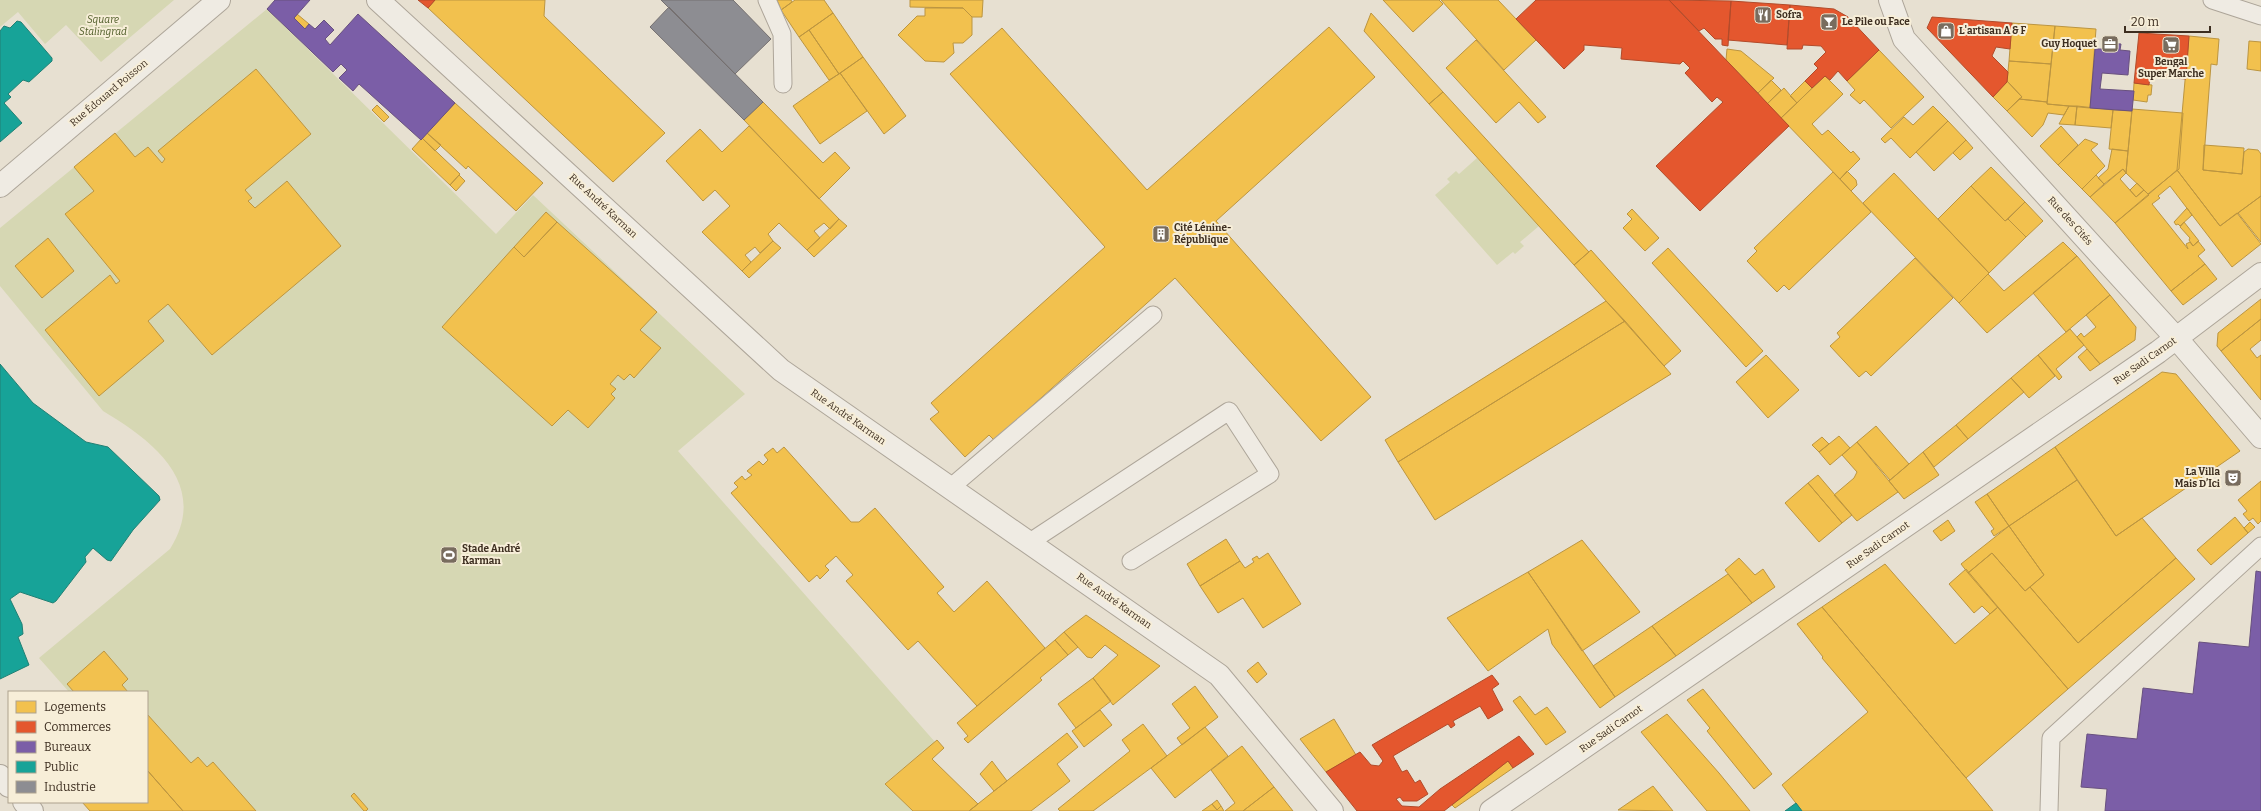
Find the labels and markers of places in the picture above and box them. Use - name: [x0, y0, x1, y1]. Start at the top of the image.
- restaurant icon: Sofra: [1753, 5, 1773, 25]
- place label: Sofra: [1776, 9, 1802, 21]
- bar icon: Le Pile ou Face: [1819, 12, 1839, 32]
- place label: Le Pile ou Face: [1842, 16, 1910, 28]
- shop icon: L'artisan A & F: [1936, 21, 1956, 41]
- place label: L'artisan A & F: [1959, 25, 2027, 37]
- office icon: Guy Hoquet: [2100, 34, 2120, 54]
- supermarket icon: Bengal Super Marche: [2161, 35, 2181, 55]
- place label: Guy Hoquet: [2041, 38, 2097, 50]
- place label: Bengal Super Marche: [2138, 56, 2204, 80]
- place label: Cité Lénine- République: [1174, 221, 1231, 246]
- building icon: Cité Lénine- République: [1151, 224, 1171, 244]
- place label: La Villa Mais D’Ici: [2175, 466, 2221, 490]
- theatre icon: La Villa Mais D’Ici: [2223, 468, 2243, 488]
- place label: Stade André Karman: [462, 542, 521, 567]
- sports icon: Stade André Karman: [439, 545, 459, 565]

